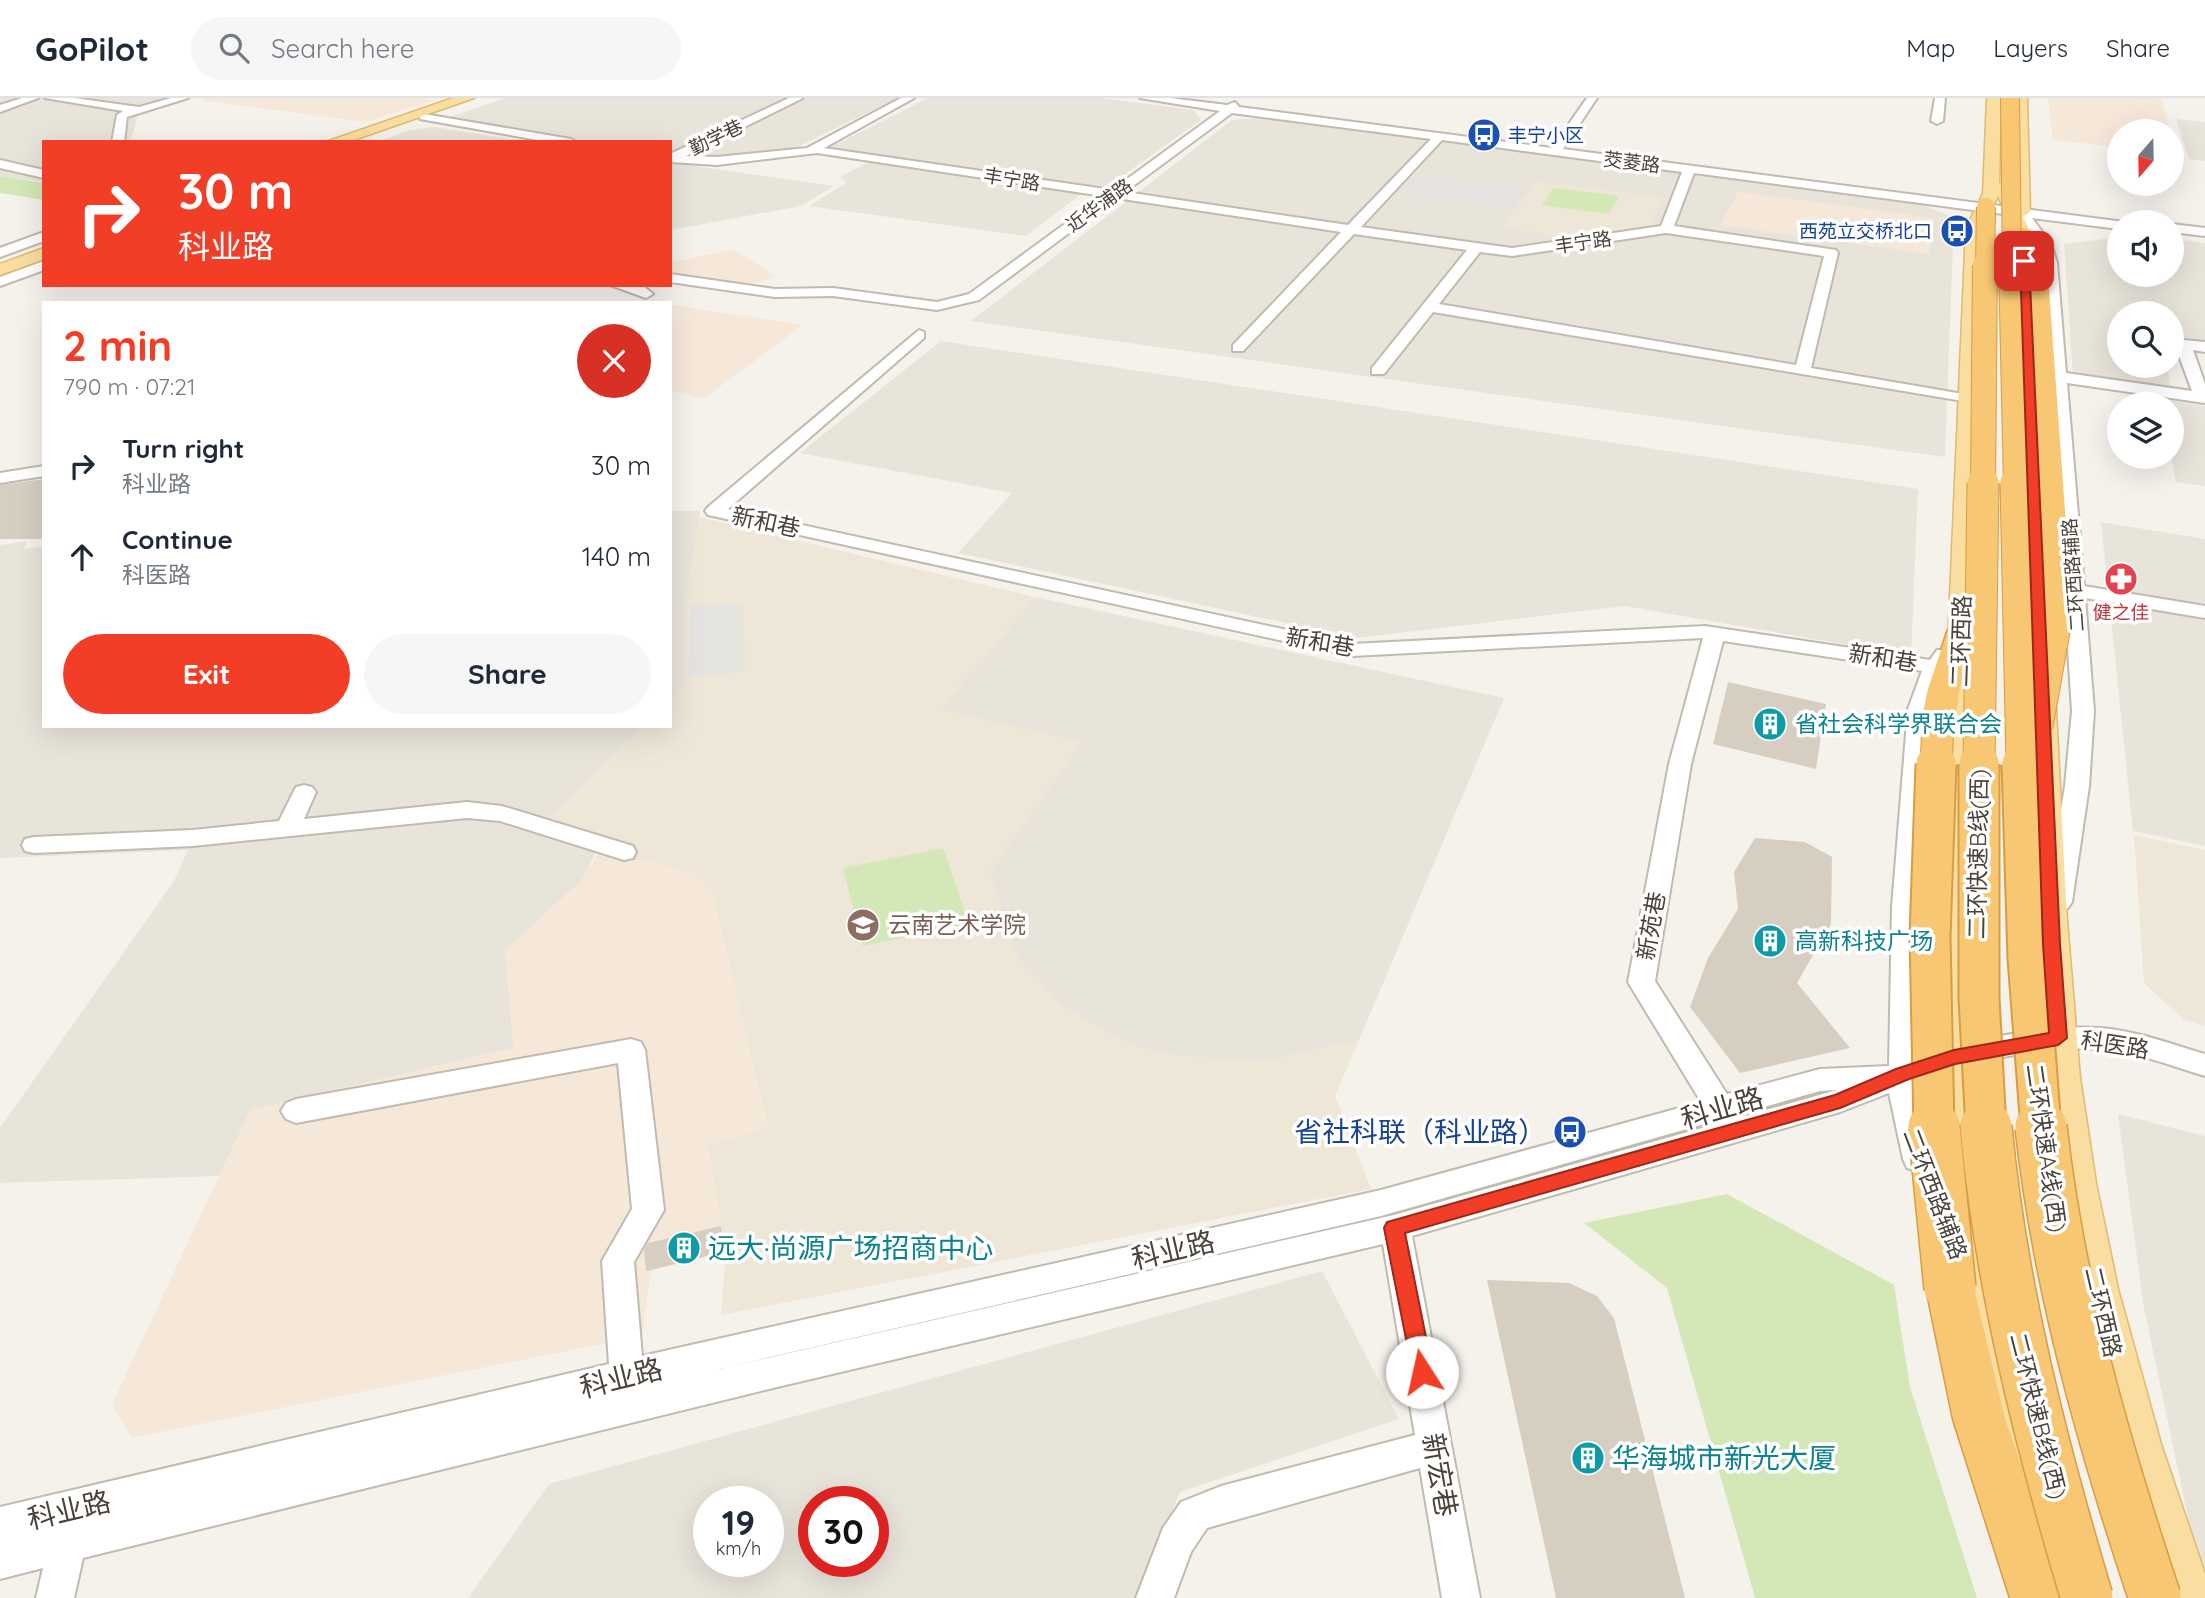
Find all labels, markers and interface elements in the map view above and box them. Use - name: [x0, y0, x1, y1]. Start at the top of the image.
- search box: [191, 17, 681, 80]
- text: GoPilot: [35, 28, 149, 69]
- icon: search: [215, 29, 253, 67]
- text: Search here: [271, 32, 414, 65]
- text: Map: [1906, 33, 1955, 63]
- text: Layers: [1993, 33, 2068, 63]
- text: Share: [2106, 33, 2170, 63]
- street label: 勤学巷: [685, 114, 747, 160]
- bus stop icon: 丰宁小区: [1465, 116, 1503, 154]
- north arrow: [2107, 119, 2184, 196]
- map controls: [2107, 119, 2184, 469]
- place label: 丰宁小区: [1508, 123, 1584, 147]
- street label: 茭菱路: [1602, 147, 1662, 177]
- text: 30 m: [178, 160, 293, 221]
- street label: 丰宁路: [982, 163, 1042, 195]
- icon: right: [63, 168, 154, 259]
- street label: 近华浦路: [1061, 173, 1137, 237]
- button: sound: [2107, 210, 2184, 287]
- bus stop icon: 西苑立交桥北口: [1938, 212, 1976, 250]
- place label: 西苑立交桥北口: [1799, 219, 1932, 243]
- text: 科业路: [178, 226, 274, 266]
- street label: 丰宁路: [1553, 226, 1613, 258]
- pin: [1994, 231, 2054, 291]
- icon: arrive: [2005, 242, 2043, 280]
- button: search: [2107, 301, 2184, 378]
- text: 2 min: [63, 319, 172, 372]
- button: close: [577, 324, 651, 398]
- text: 790 m · 07:21: [63, 372, 195, 401]
- button: layers: [2107, 392, 2184, 469]
- text: Turn right: [122, 432, 244, 465]
- icon: right: [63, 447, 101, 485]
- text: 30 m: [591, 449, 651, 482]
- text: 科业路: [122, 469, 191, 498]
- street label: 新和巷: [729, 500, 803, 543]
- street label: 二环西路辅路: [2057, 517, 2089, 633]
- text: Continue: [122, 523, 233, 556]
- icon: ahead: [63, 538, 101, 576]
- text: 140 m: [582, 540, 651, 573]
- text: 科医路: [122, 560, 191, 589]
- pharmacy icon: 健之佳: [2102, 560, 2140, 598]
- street label: 二环西路: [1944, 595, 1977, 687]
- place label: 健之佳: [2092, 600, 2150, 624]
- street label: 新和巷: [1284, 621, 1357, 662]
- button: Exit: [63, 634, 350, 714]
- button: Share: [364, 634, 651, 714]
- street label: 新和巷: [1847, 638, 1919, 677]
- building icon: 省社会科学界联合会: [1751, 705, 1789, 743]
- place label: 省社会科学界联合会: [1795, 709, 2002, 738]
- street label: 二环快速B线(西): [1962, 769, 1993, 939]
- street label: 新苑巷: [1630, 889, 1671, 962]
- school or university icon: 云南艺术学院: [844, 906, 882, 944]
- place label: 云南艺术学院: [888, 910, 1026, 939]
- building icon: 高新科技广场: [1751, 922, 1789, 960]
- place label: 高新科技广场: [1795, 926, 1933, 955]
- street label: 科医路: [2079, 1025, 2151, 1064]
- street label: 二环快速A线(西): [2020, 1062, 2073, 1234]
- street label: 科业路: [1677, 1079, 1767, 1136]
- bus stop icon: 省社科联（科业路）: [1551, 1113, 1589, 1151]
- place label: 省社科联（科业路）: [1294, 1114, 1546, 1149]
- street label: 二环西路辅路: [1897, 1124, 1974, 1263]
- street label: 科业路: [1128, 1223, 1218, 1276]
- building icon: 远大·尚源广场招商中心: [665, 1229, 703, 1267]
- place label: 远大·尚源广场招商中心: [708, 1230, 993, 1265]
- street label: 二环西路: [2079, 1264, 2128, 1360]
- street label: 二环快速B线(西): [2004, 1330, 2073, 1502]
- position arrow: [1385, 1335, 1459, 1409]
- street label: 科业路: [576, 1350, 666, 1405]
- street label: 新宏巷: [1416, 1431, 1465, 1519]
- building icon: 华海城市新光大厦: [1569, 1439, 1607, 1477]
- place label: 华海城市新光大厦: [1612, 1440, 1836, 1475]
- street label: 科业路: [24, 1483, 114, 1536]
- speed limit sign: 30: [798, 1486, 889, 1577]
- text: 19: [722, 1500, 755, 1544]
- text: km/h: [716, 1537, 761, 1560]

